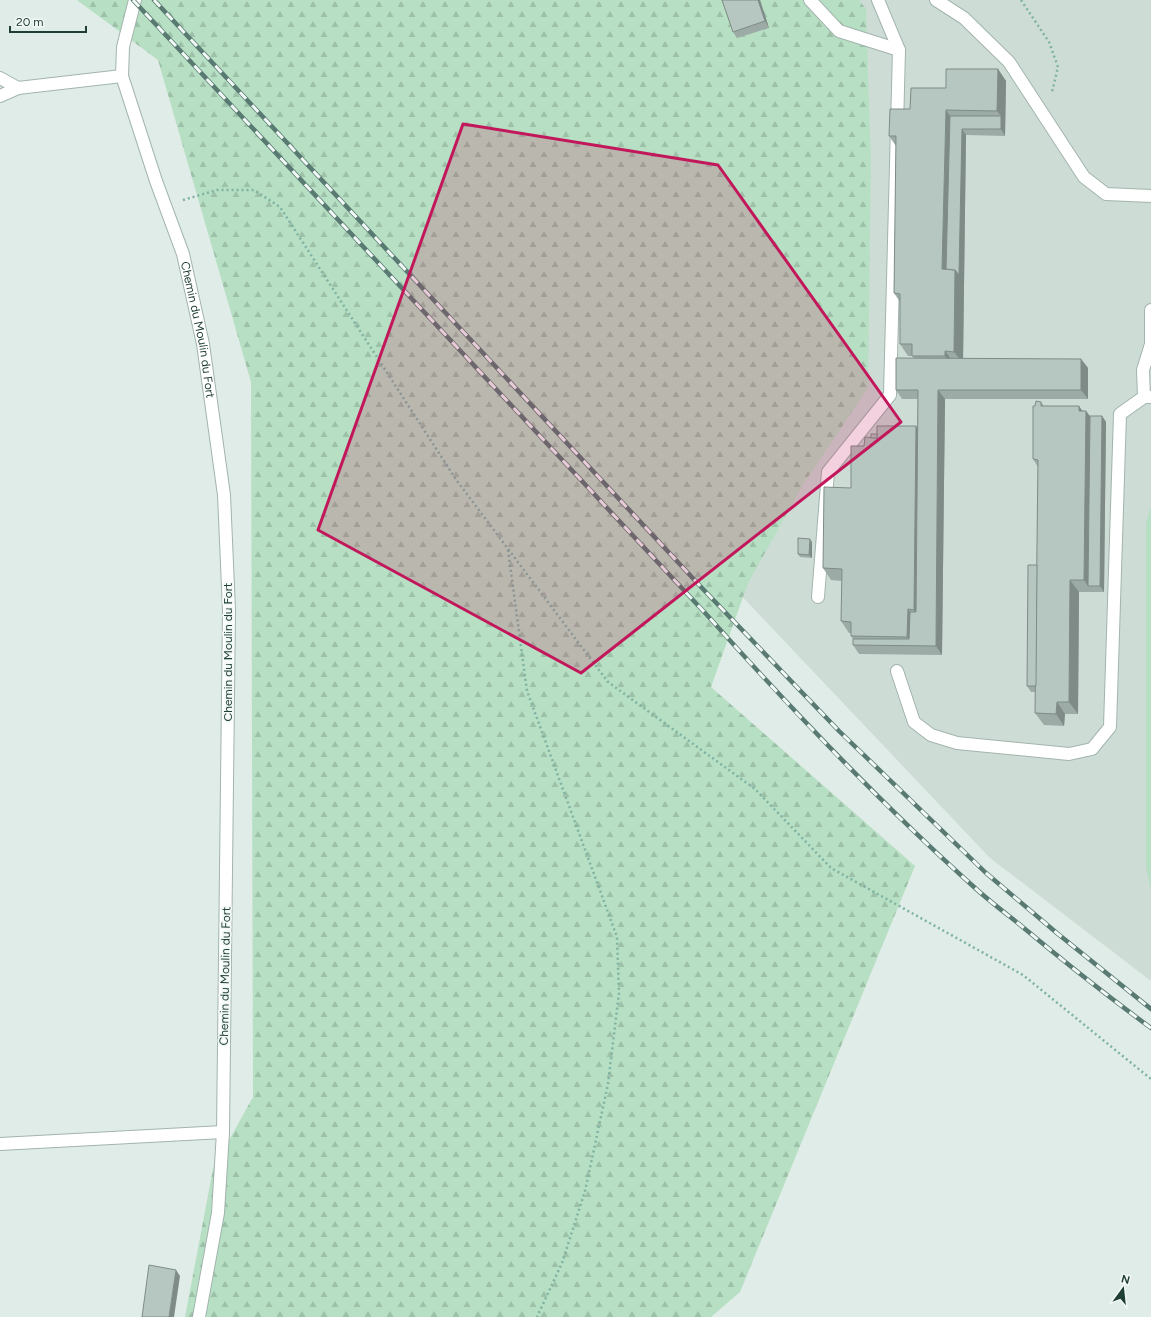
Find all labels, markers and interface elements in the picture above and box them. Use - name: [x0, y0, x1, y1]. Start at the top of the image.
- scale bar: [10, 8, 86, 34]
- text: 20 m: [16, 15, 44, 29]
- street label: Chemin du Moulin du Fort: [178, 260, 218, 399]
- street label: Chemin du Moulin du Fort: [221, 582, 235, 721]
- street label: Chemin du Moulin du Fort: [217, 906, 233, 1046]
- north arrow: [1103, 1269, 1143, 1309]
- text: N: [1120, 1272, 1131, 1287]

